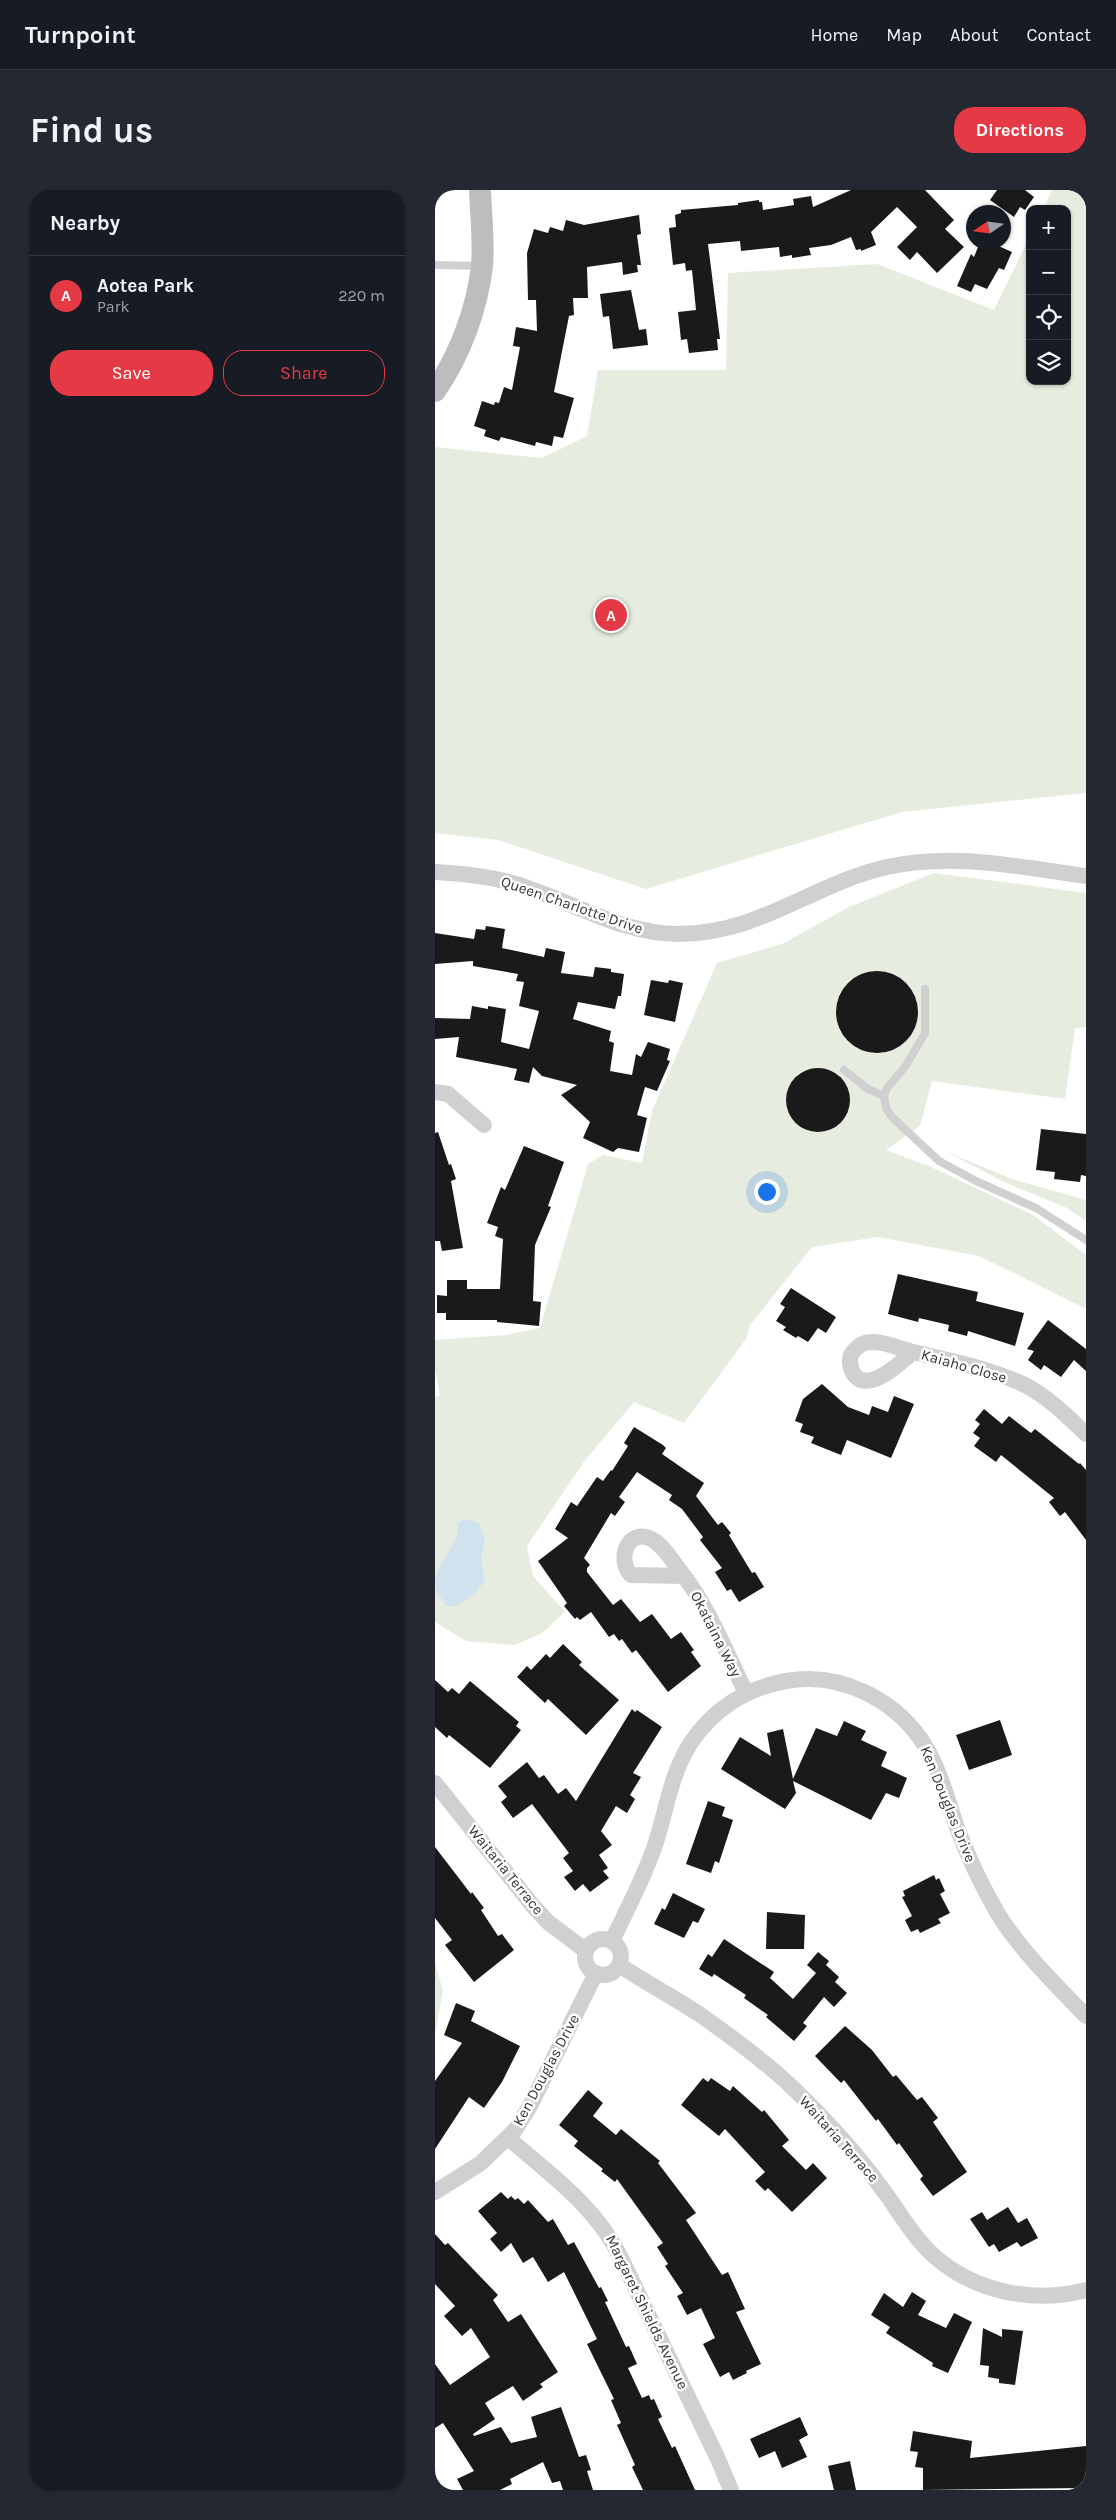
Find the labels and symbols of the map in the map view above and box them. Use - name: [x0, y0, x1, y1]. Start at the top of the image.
- north arrow: [966, 205, 1011, 250]
- pin: A: [595, 596, 627, 634]
- street label: Queen Charlotte Drive: [499, 872, 645, 938]
- your location: [754, 1179, 780, 1205]
- street label: Kaiaho Close: [919, 1345, 1009, 1387]
- street label: Okataina Way: [687, 1588, 745, 1680]
- street label: Ken Douglas Drive: [916, 1743, 980, 1865]
- street label: Waitaria Terrace: [464, 1822, 548, 1918]
- street label: Ken Douglas Drive: [509, 2011, 583, 2129]
- street label: Waitaria Terrace: [796, 2092, 882, 2186]
- street label: Margaret Shields Avenue: [602, 2232, 692, 2392]

